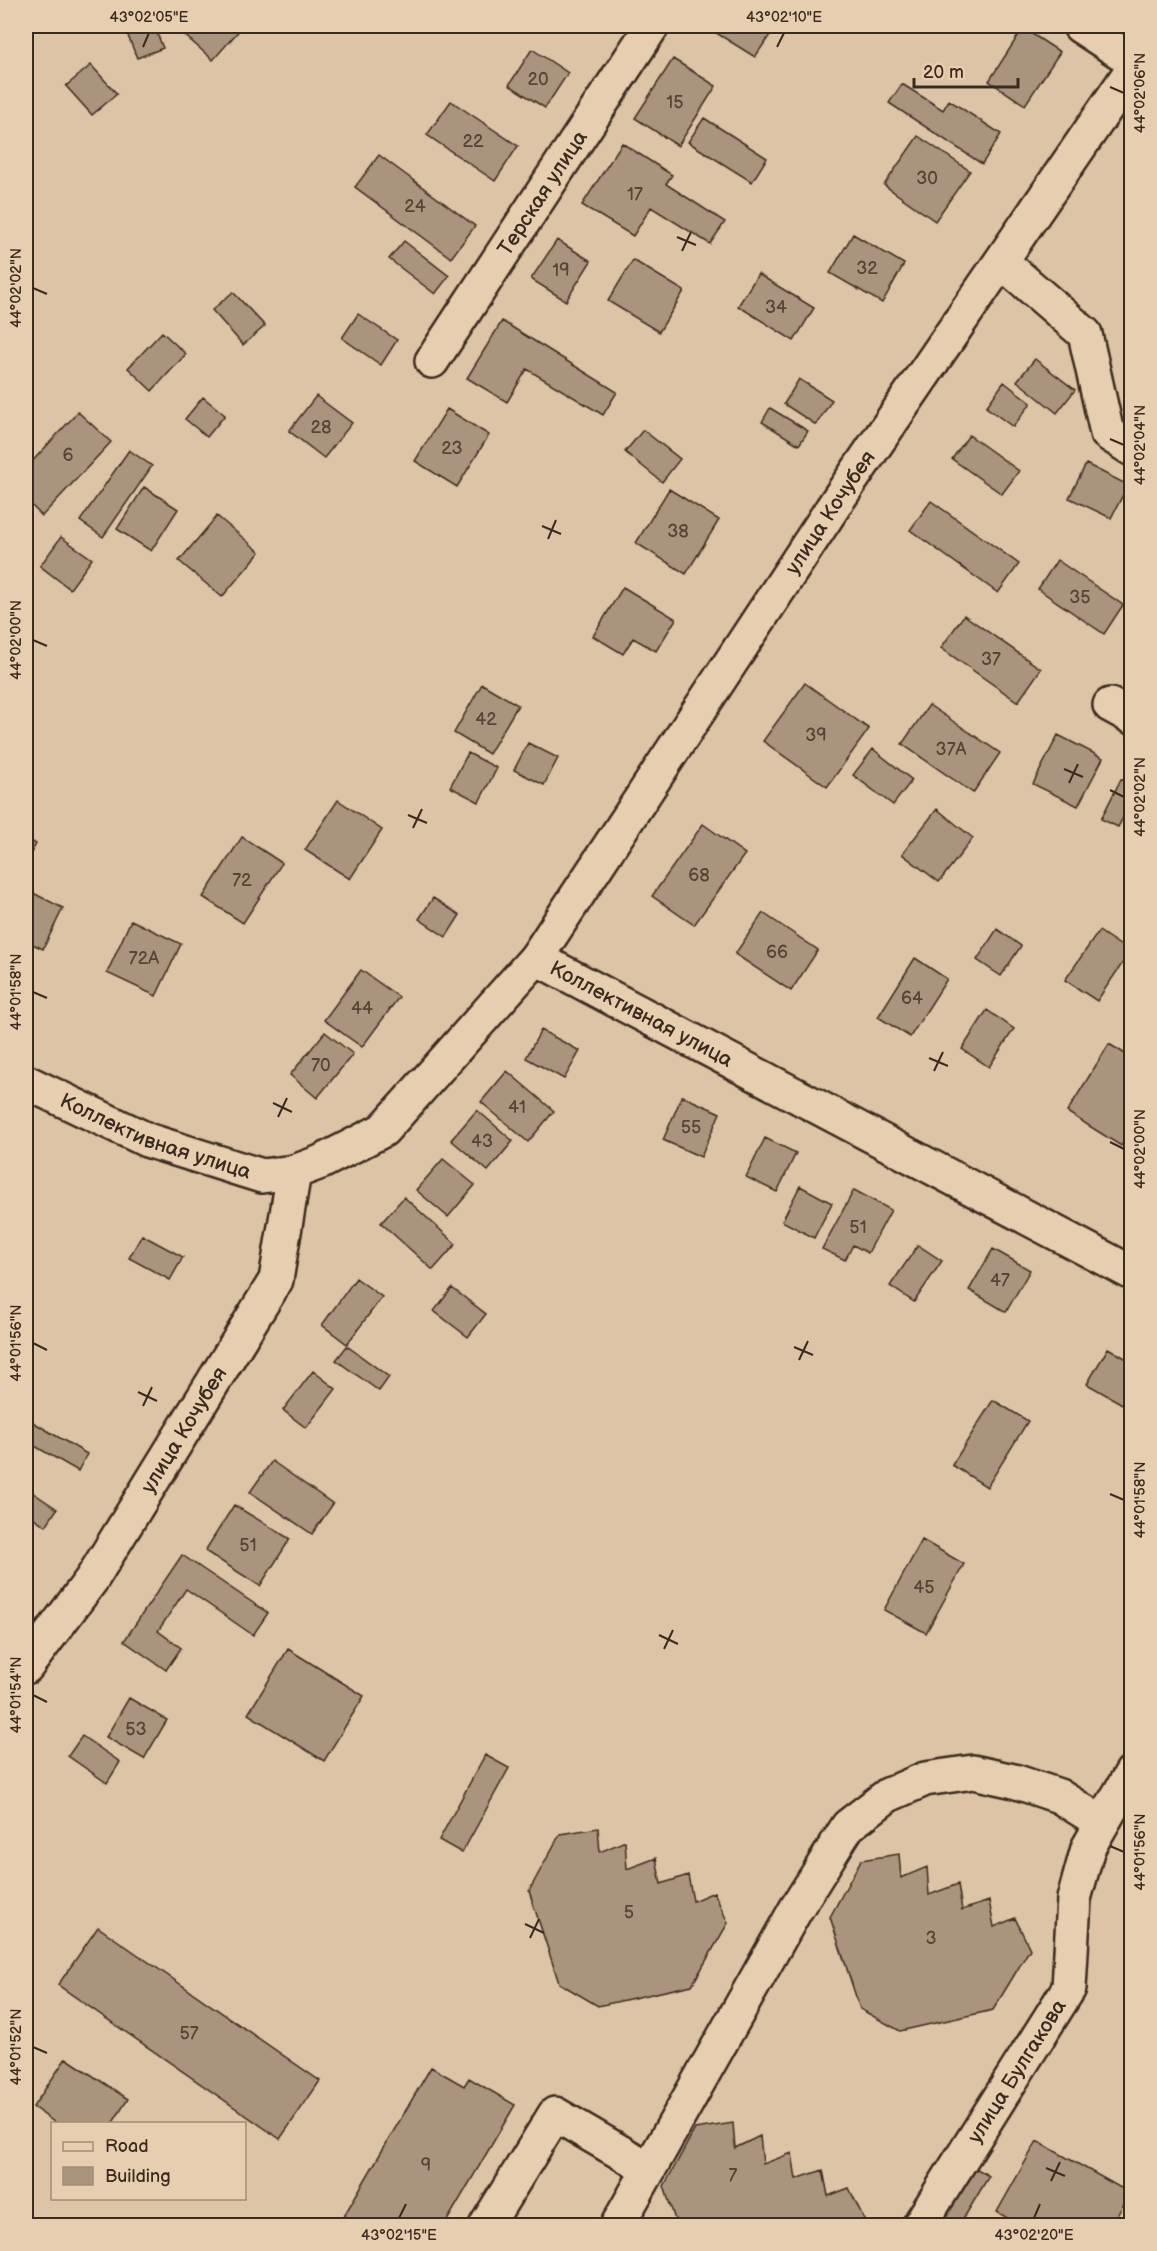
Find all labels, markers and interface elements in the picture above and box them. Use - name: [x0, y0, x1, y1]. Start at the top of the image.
- text: 43°02'05"E: [110, 8, 189, 27]
- text: 43°02'10"E: [746, 8, 822, 27]
- scale bar: [914, 51, 1018, 89]
- text: 44°02'06"N: [1131, 53, 1150, 133]
- text: 20 m: [923, 62, 964, 83]
- house number: 20: [527, 69, 549, 90]
- house number: 15: [666, 92, 684, 113]
- street label: Терская улица: [492, 125, 593, 260]
- house number: 22: [462, 131, 484, 152]
- house number: 30: [916, 168, 938, 189]
- house number: 17: [627, 184, 643, 205]
- house number: 24: [404, 196, 426, 217]
- text: 44°02'02"N: [7, 248, 26, 328]
- house number: 32: [856, 258, 878, 279]
- house number: 19: [552, 260, 570, 281]
- house number: 34: [765, 297, 787, 318]
- text: 44°02'04"N: [1131, 405, 1150, 485]
- house number: 28: [310, 417, 332, 438]
- house number: 23: [441, 438, 463, 459]
- house number: 6: [63, 445, 74, 466]
- street label: улица Кочубея: [780, 446, 880, 579]
- house number: 38: [667, 521, 689, 542]
- house number: 35: [1069, 587, 1091, 608]
- text: 44°02'00"N: [7, 600, 26, 680]
- house number: 37: [981, 649, 1001, 670]
- house number: 42: [475, 709, 497, 730]
- house number: 39: [805, 725, 827, 746]
- house number: 37А: [936, 739, 966, 760]
- text: 44°02'02"N: [1131, 757, 1150, 837]
- house number: 68: [688, 865, 710, 886]
- house number: 72: [232, 870, 252, 891]
- house number: 66: [766, 942, 788, 963]
- house number: 72А: [129, 948, 159, 969]
- text: 44°01'58"N: [7, 954, 26, 1030]
- street label: Коллективная улица: [546, 955, 738, 1073]
- house number: 64: [901, 988, 923, 1009]
- house number: 44: [351, 998, 373, 1019]
- house number: 70: [311, 1055, 331, 1076]
- street label: Коллективная улица: [56, 1088, 255, 1185]
- house number: 41: [508, 1097, 526, 1118]
- text: 44°02'00"N: [1131, 1109, 1150, 1189]
- house number: 55: [681, 1117, 701, 1138]
- house number: 43: [471, 1131, 493, 1152]
- house number: 51: [849, 1217, 867, 1238]
- house number: 47: [990, 1270, 1010, 1291]
- text: 44°01'56"N: [7, 1304, 26, 1382]
- street label: улица Кочубея: [135, 1362, 232, 1498]
- text: 44°01'58"N: [1131, 1462, 1150, 1538]
- house number: 51: [239, 1535, 257, 1556]
- house number: 45: [913, 1577, 935, 1598]
- text: 44°01'54"N: [7, 1656, 26, 1734]
- house number: 53: [125, 1719, 147, 1740]
- text: 44°01'56"N: [1131, 1813, 1150, 1891]
- house number: 5: [624, 1902, 634, 1923]
- house number: 3: [925, 1928, 937, 1949]
- street label: улица Булгакова: [962, 1994, 1072, 2148]
- text: 44°01'52"N: [7, 2009, 26, 2085]
- house number: 57: [179, 2023, 199, 2044]
- legend: [51, 2122, 246, 2200]
- text: Road: [105, 2136, 149, 2157]
- house number: 9: [421, 2155, 431, 2176]
- house number: 7: [729, 2165, 738, 2186]
- text: Building: [105, 2166, 171, 2187]
- text: 43°02'15"E: [361, 2226, 437, 2245]
- text: 43°02'20"E: [994, 2226, 1074, 2245]

